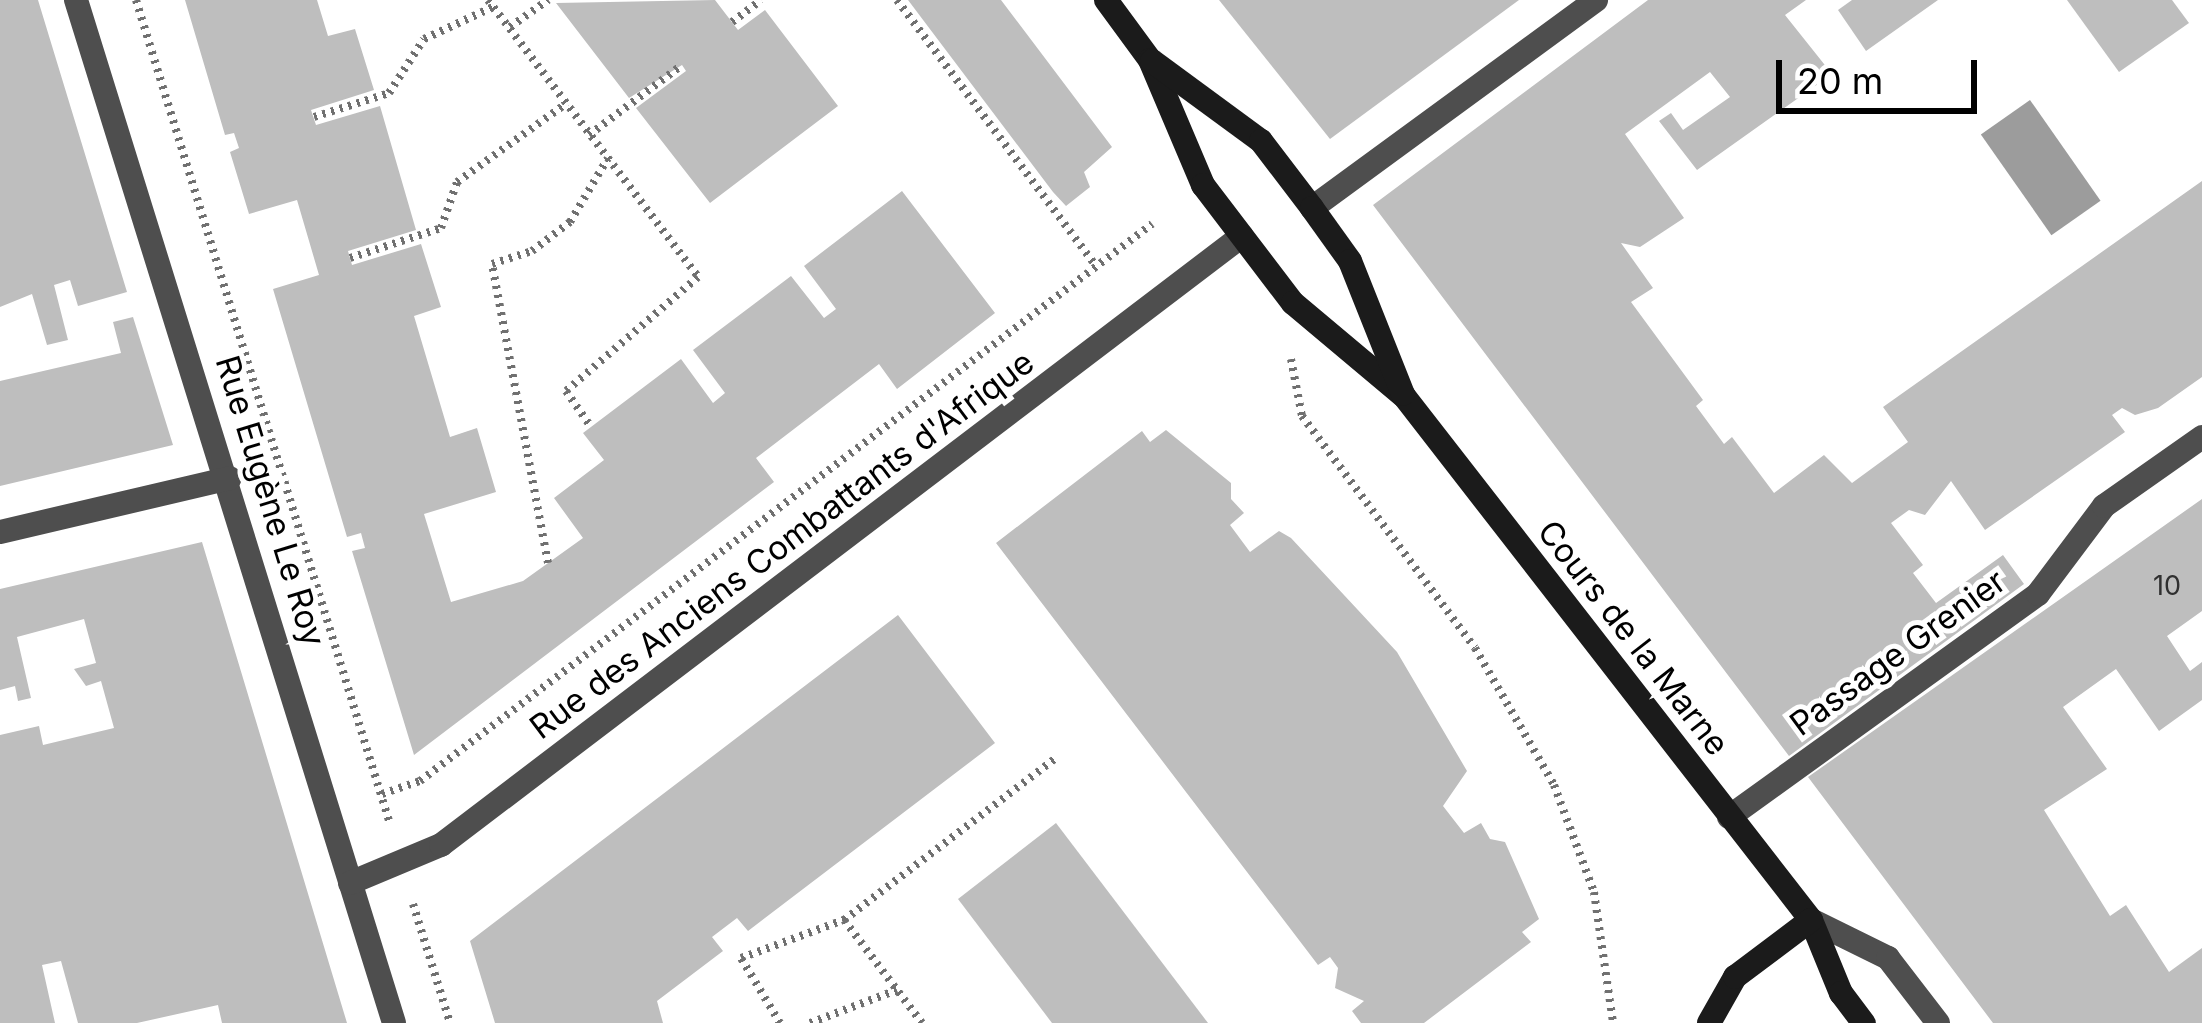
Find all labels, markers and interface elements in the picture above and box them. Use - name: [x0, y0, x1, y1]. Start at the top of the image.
- scale bar: [1782, 36, 1983, 110]
- text: 20 m: [1797, 59, 1883, 103]
- street label: Rue des Anciens Combattants d'Afrique: [522, 343, 1042, 747]
- street label: Rue Eugène Le Roy: [207, 351, 333, 651]
- street label: Cours de la Marne: [1529, 513, 1737, 763]
- street label: Passage Grenier: [1783, 562, 2013, 744]
- house number: 10: [2153, 570, 2181, 602]

